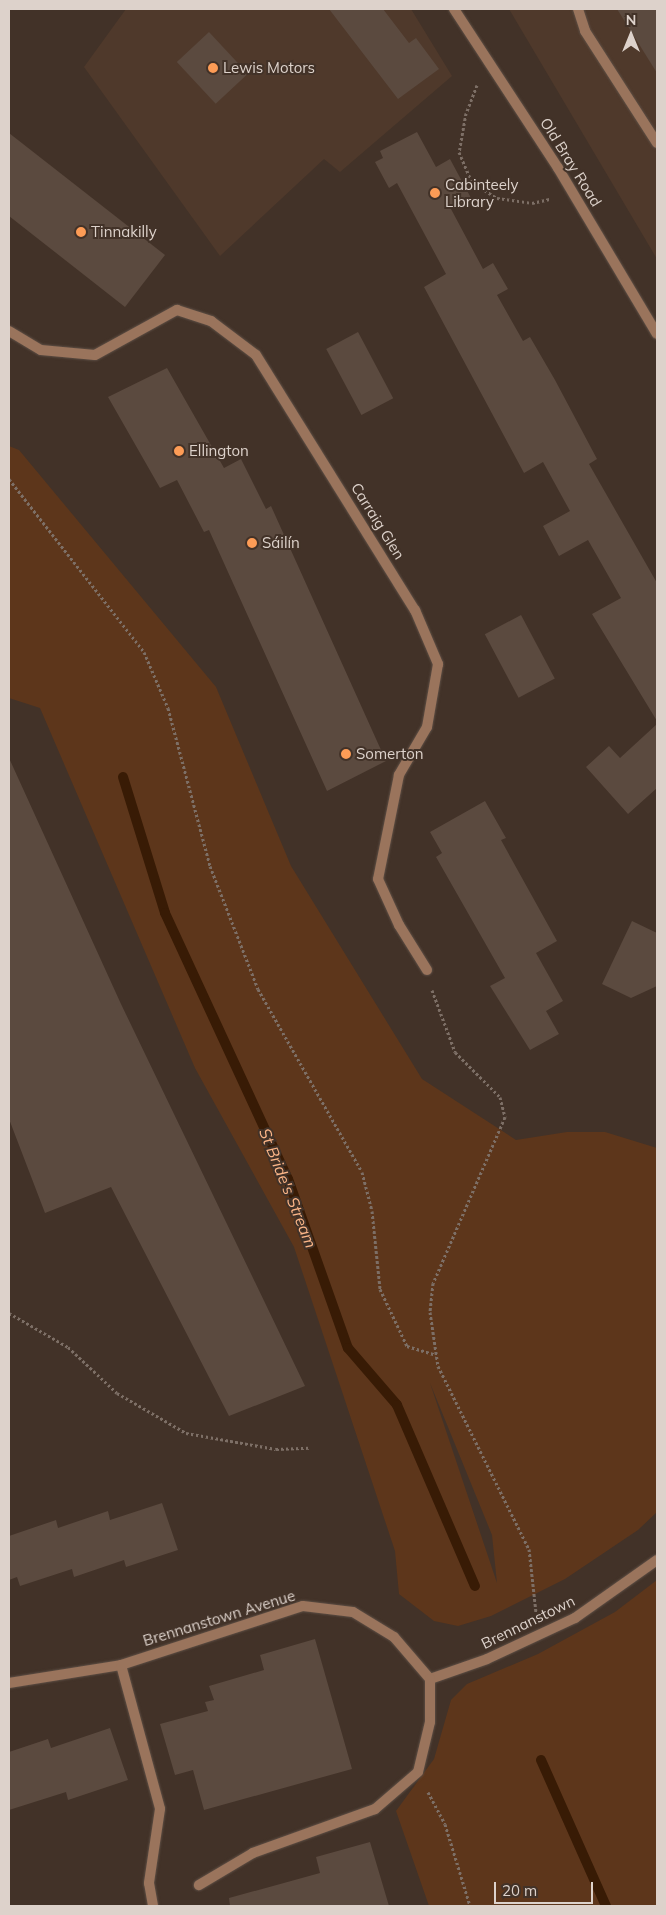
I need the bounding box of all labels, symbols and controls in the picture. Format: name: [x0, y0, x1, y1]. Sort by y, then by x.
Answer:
north arrow: [606, 10, 656, 60]
text: N: [626, 11, 636, 29]
place label: Lewis Motors: [223, 59, 315, 77]
marker: Lewis Motors: [207, 62, 219, 74]
street label: Old Bray Road: [537, 114, 605, 210]
place label: Cabinteely Library: [445, 175, 518, 210]
marker: Cabinteely Library: [429, 187, 441, 199]
place label: Tinnakilly: [91, 223, 157, 241]
marker: Tinnakilly: [75, 226, 87, 238]
place label: Ellington: [189, 442, 249, 460]
marker: Ellington: [173, 445, 185, 457]
street label: Carraig Glen: [347, 479, 409, 563]
place label: Sáilín: [262, 534, 300, 552]
marker: Sáilín: [246, 537, 258, 549]
place label: Somerton: [356, 745, 424, 763]
marker: Somerton: [340, 748, 352, 760]
water label: St Bride's Stream: [255, 1125, 321, 1251]
street label: Brennanstown Avenue: [141, 1586, 297, 1650]
street label: Brennanstown: [478, 1592, 578, 1652]
scale bar: [496, 1872, 595, 1904]
text: 20 m: [502, 1881, 537, 1900]

